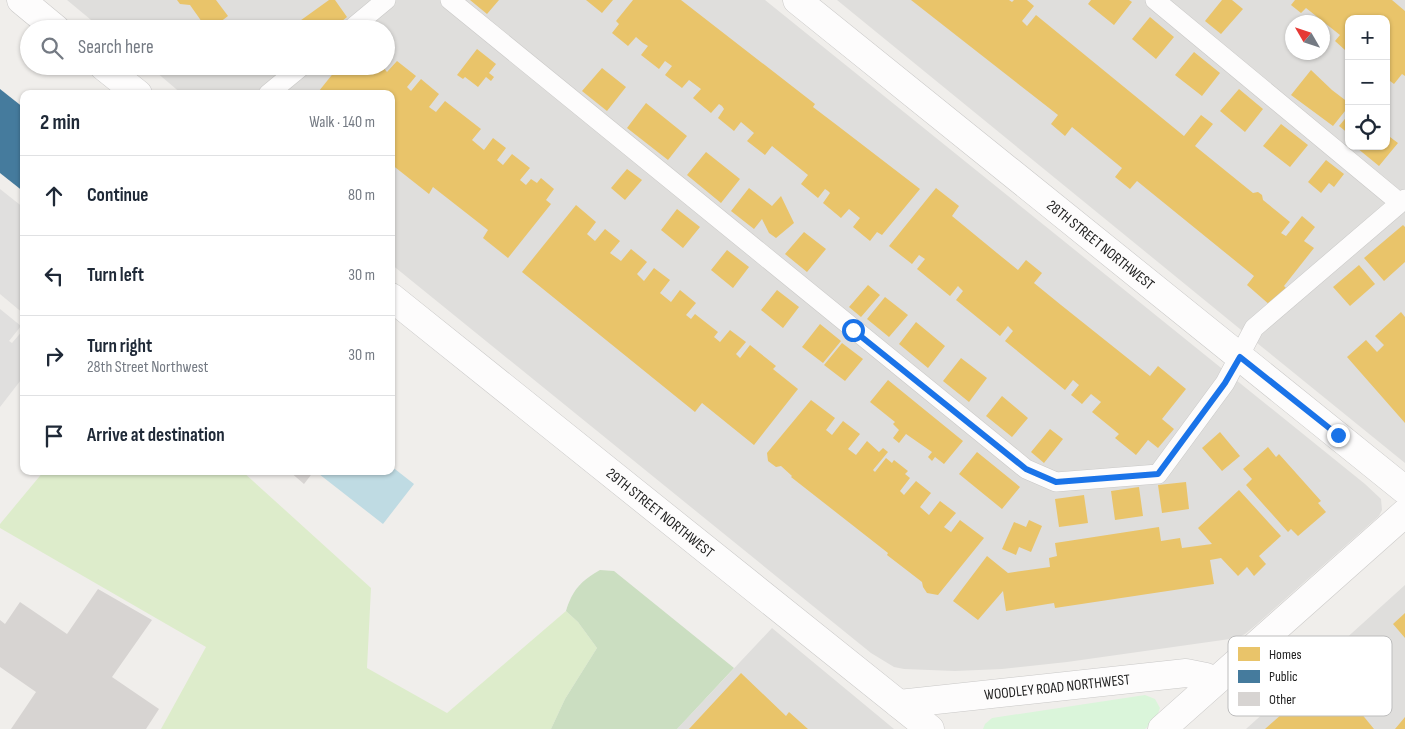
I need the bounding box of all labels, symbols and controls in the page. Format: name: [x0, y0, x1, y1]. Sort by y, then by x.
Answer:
north arrow: [1285, 15, 1330, 60]
map controls: [1345, 15, 1390, 150]
button: +: [1345, 15, 1390, 60]
search box: [20, 20, 395, 75]
icon: search: [38, 34, 66, 62]
text: Search here: [78, 36, 154, 59]
button: −: [1345, 60, 1390, 105]
button: locate: [1345, 105, 1390, 150]
text: 2 min: [40, 110, 80, 135]
text: Walk · 140 m: [309, 113, 375, 132]
icon: ahead: [40, 182, 68, 210]
text: Continue: [87, 184, 148, 207]
text: 80 m: [348, 186, 375, 205]
street label: 28TH STREET NORTHWEST: [1043, 196, 1158, 294]
icon: left: [40, 262, 68, 290]
text: Turn left: [87, 264, 144, 287]
text: 30 m: [348, 266, 375, 285]
route start: [842, 319, 865, 342]
text: Turn right: [87, 335, 152, 358]
icon: right: [40, 342, 68, 370]
text: 30 m: [348, 346, 375, 365]
text: 28th Street Northwest: [87, 358, 208, 377]
icon: arrive: [40, 422, 68, 450]
text: Arrive at destination: [87, 424, 225, 447]
route end: [1327, 424, 1350, 447]
street label: 29TH STREET NORTHWEST: [602, 464, 718, 562]
legend: [1228, 636, 1392, 716]
text: Homes: [1269, 646, 1302, 663]
text: Public: [1269, 668, 1298, 685]
street label: WOODLEY ROAD NORTHWEST: [983, 670, 1131, 705]
text: Other: [1269, 691, 1296, 708]

